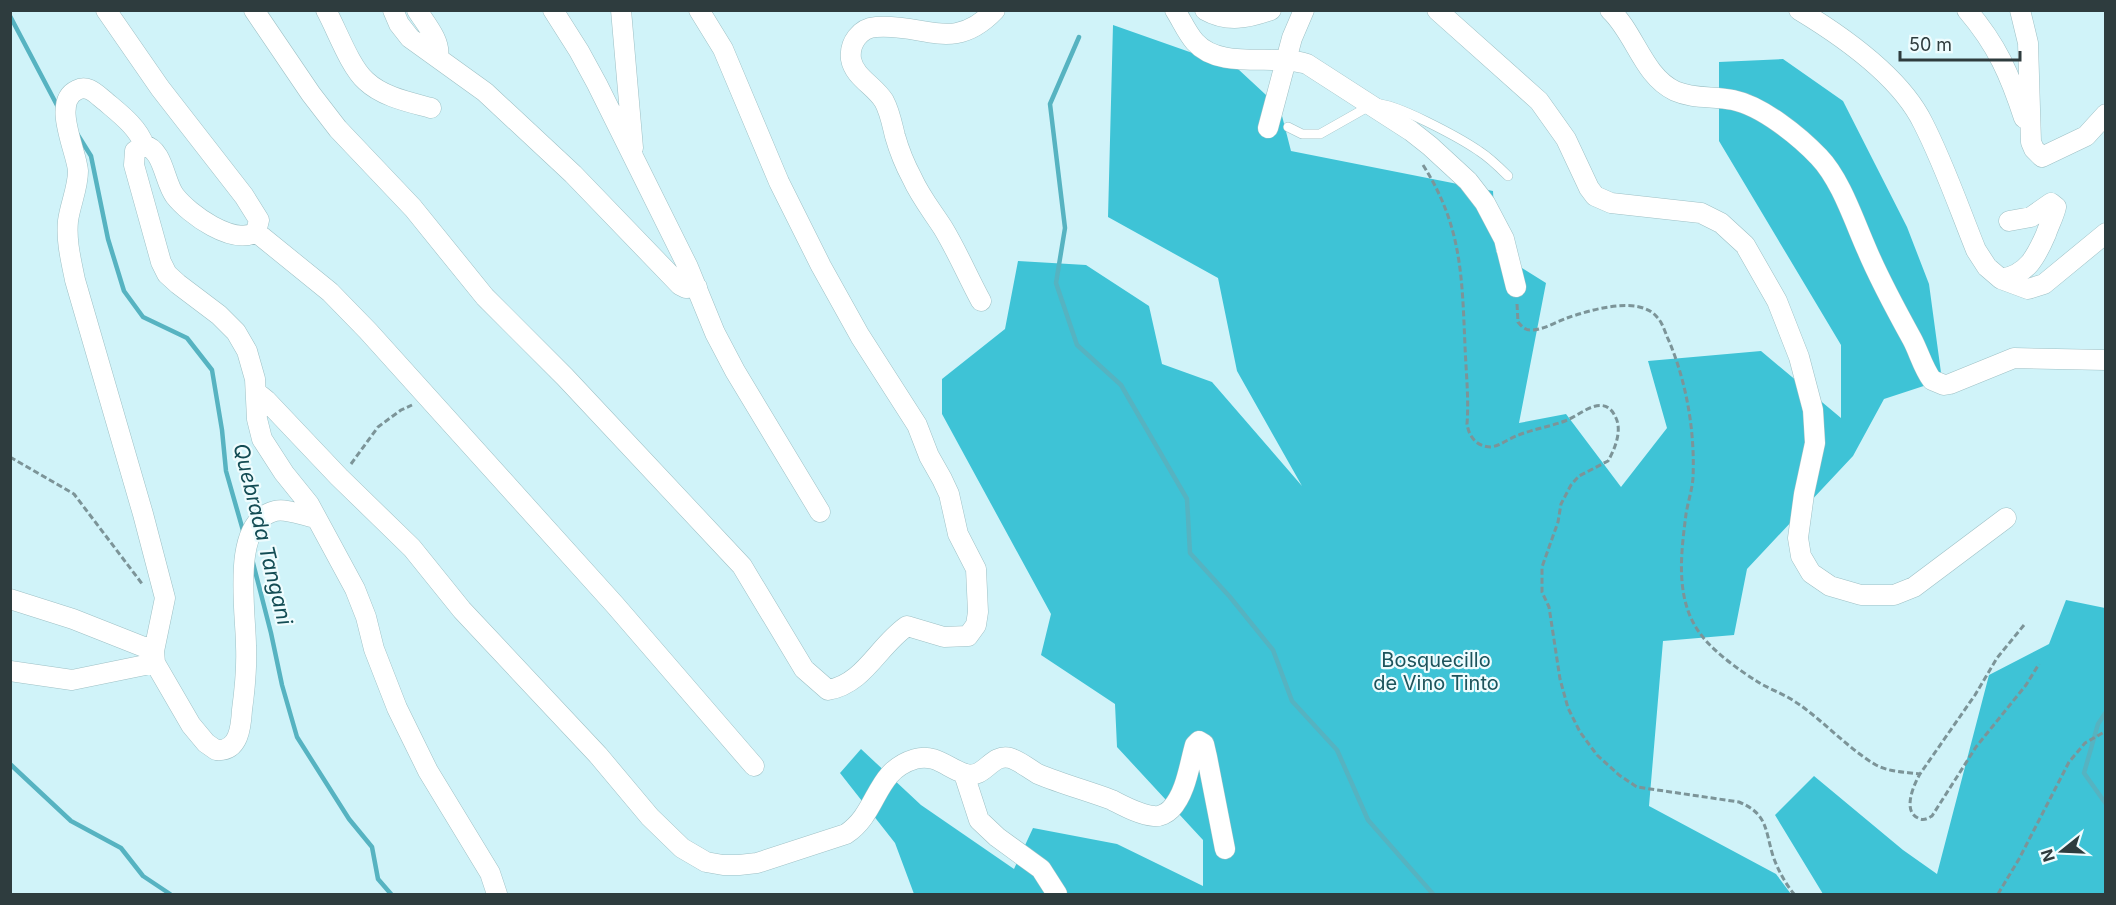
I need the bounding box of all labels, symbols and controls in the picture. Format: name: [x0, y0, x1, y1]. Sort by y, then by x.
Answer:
scale bar: [1900, 24, 2020, 62]
text: 50 m: [1909, 34, 1952, 55]
water label: Quebrada Tangani: [228, 441, 298, 628]
park label: Bosquecillo de Vino Tinto: [1373, 648, 1499, 695]
north arrow: [2032, 821, 2092, 881]
text: N: [2036, 847, 2059, 865]

